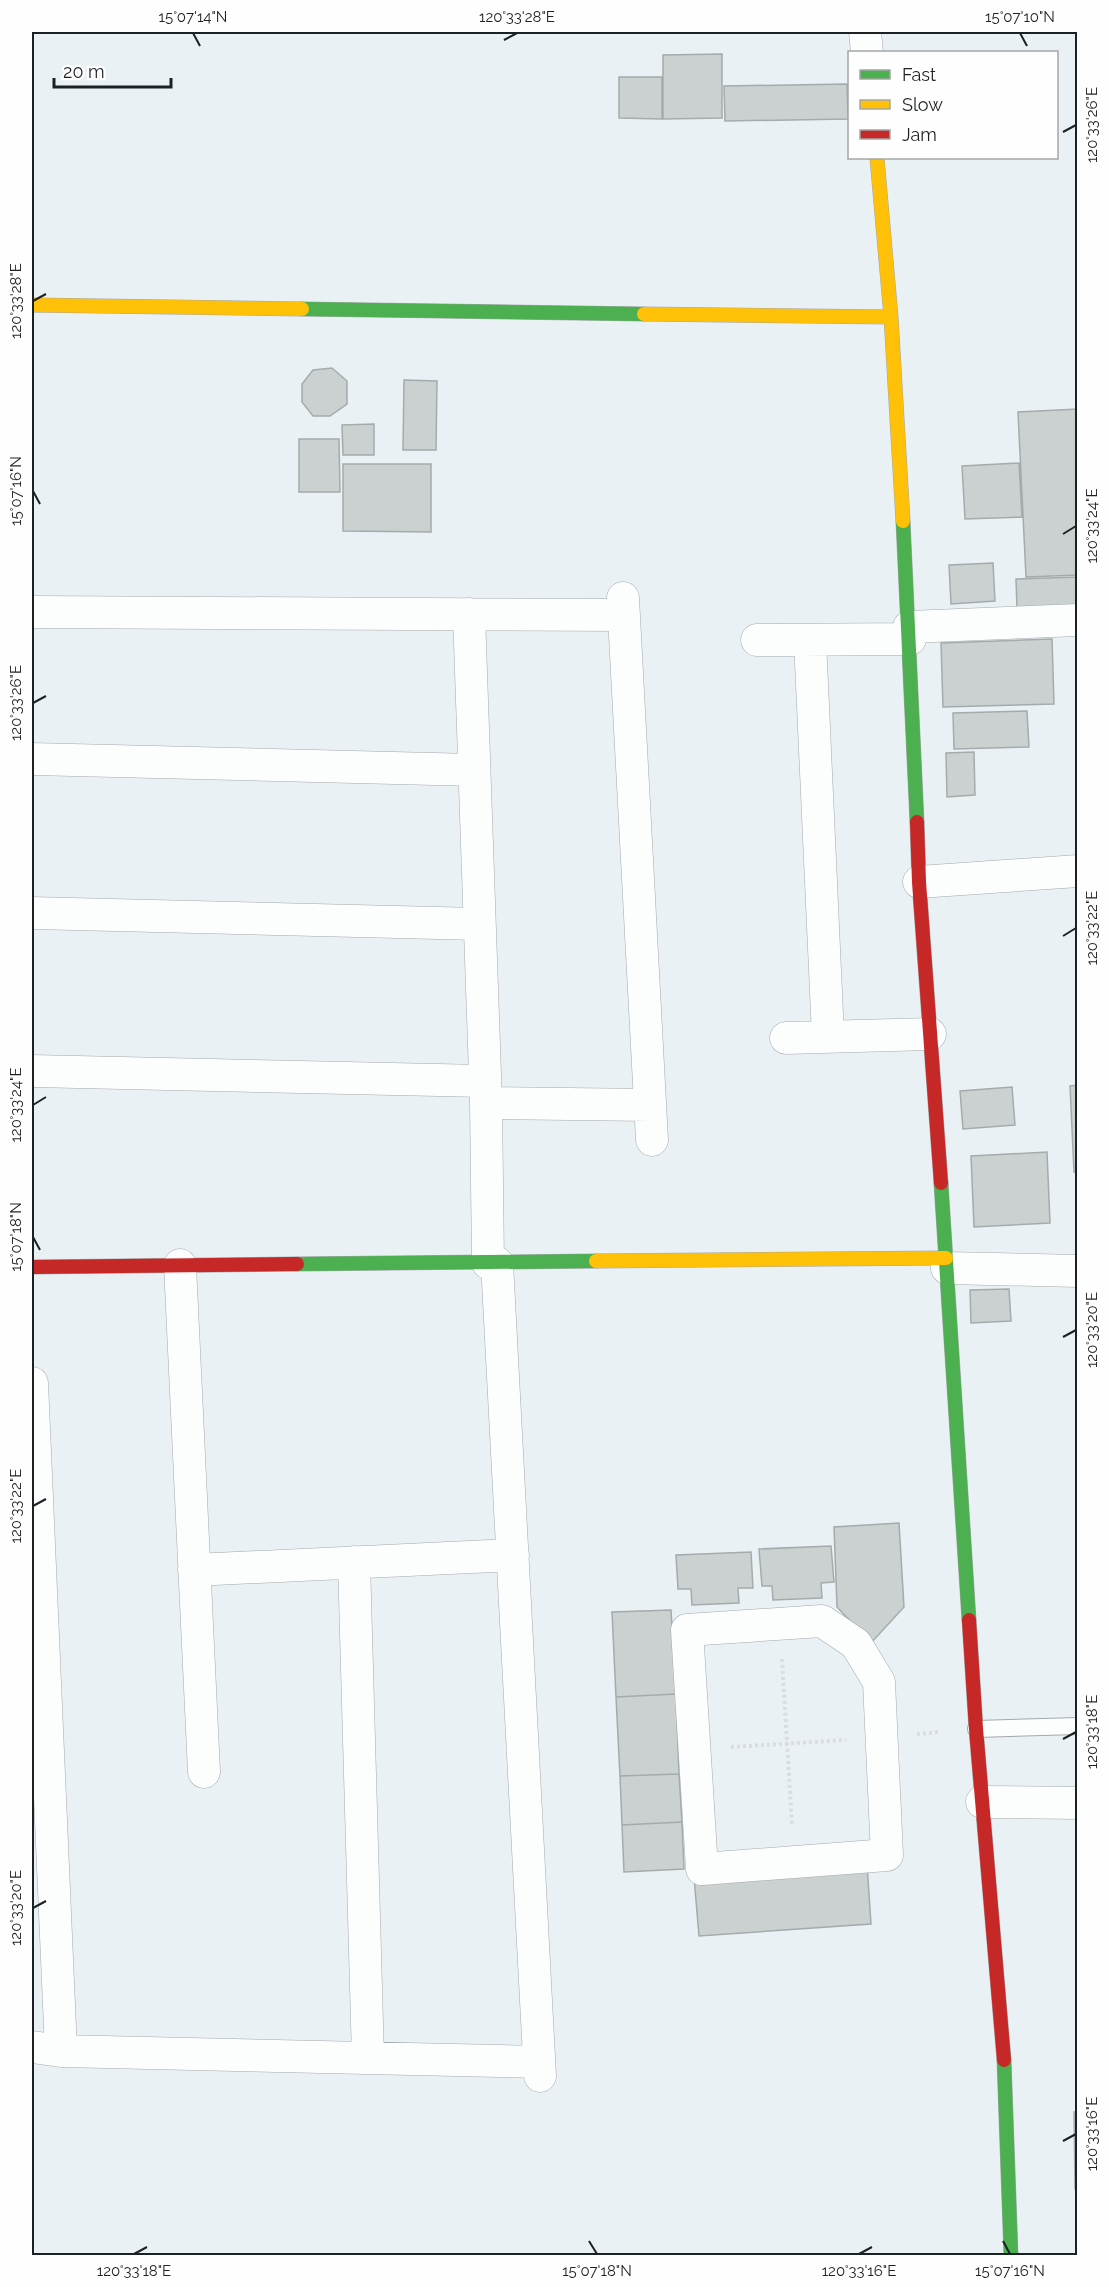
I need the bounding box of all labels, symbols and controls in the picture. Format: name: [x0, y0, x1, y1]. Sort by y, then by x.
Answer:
text: 15°07'14"N: [159, 8, 227, 26]
text: 120°33'28"E: [479, 8, 555, 26]
text: 15°07'10"N: [985, 8, 1055, 26]
scale bar: [54, 51, 171, 89]
legend: [848, 51, 1058, 159]
text: 20 m: [63, 61, 105, 82]
text: Fast: [902, 64, 936, 85]
text: 120°33'26"E: [1083, 87, 1101, 163]
text: Slow: [902, 94, 943, 115]
text: Jam: [902, 124, 937, 145]
text: 120°33'28"E: [7, 263, 25, 339]
text: 15°07'16"N: [7, 456, 25, 526]
text: 120°33'24"E: [1083, 488, 1101, 564]
text: 120°33'26"E: [7, 665, 25, 741]
text: 120°33'22"E: [1083, 891, 1101, 965]
text: 120°33'24"E: [7, 1067, 25, 1143]
text: 15°07'18"N: [7, 1202, 25, 1272]
text: 120°33'20"E: [1083, 1292, 1101, 1368]
text: 120°33'22"E: [7, 1469, 25, 1543]
text: 120°33'18"E: [1083, 1695, 1101, 1769]
text: 120°33'20"E: [7, 1870, 25, 1946]
text: 120°33'16"E: [1083, 2097, 1101, 2171]
text: 120°33'18"E: [97, 2262, 171, 2280]
text: 15°07'18"N: [562, 2262, 632, 2280]
text: 120°33'16"E: [822, 2262, 896, 2280]
text: 15°07'16"N: [975, 2262, 1045, 2280]

